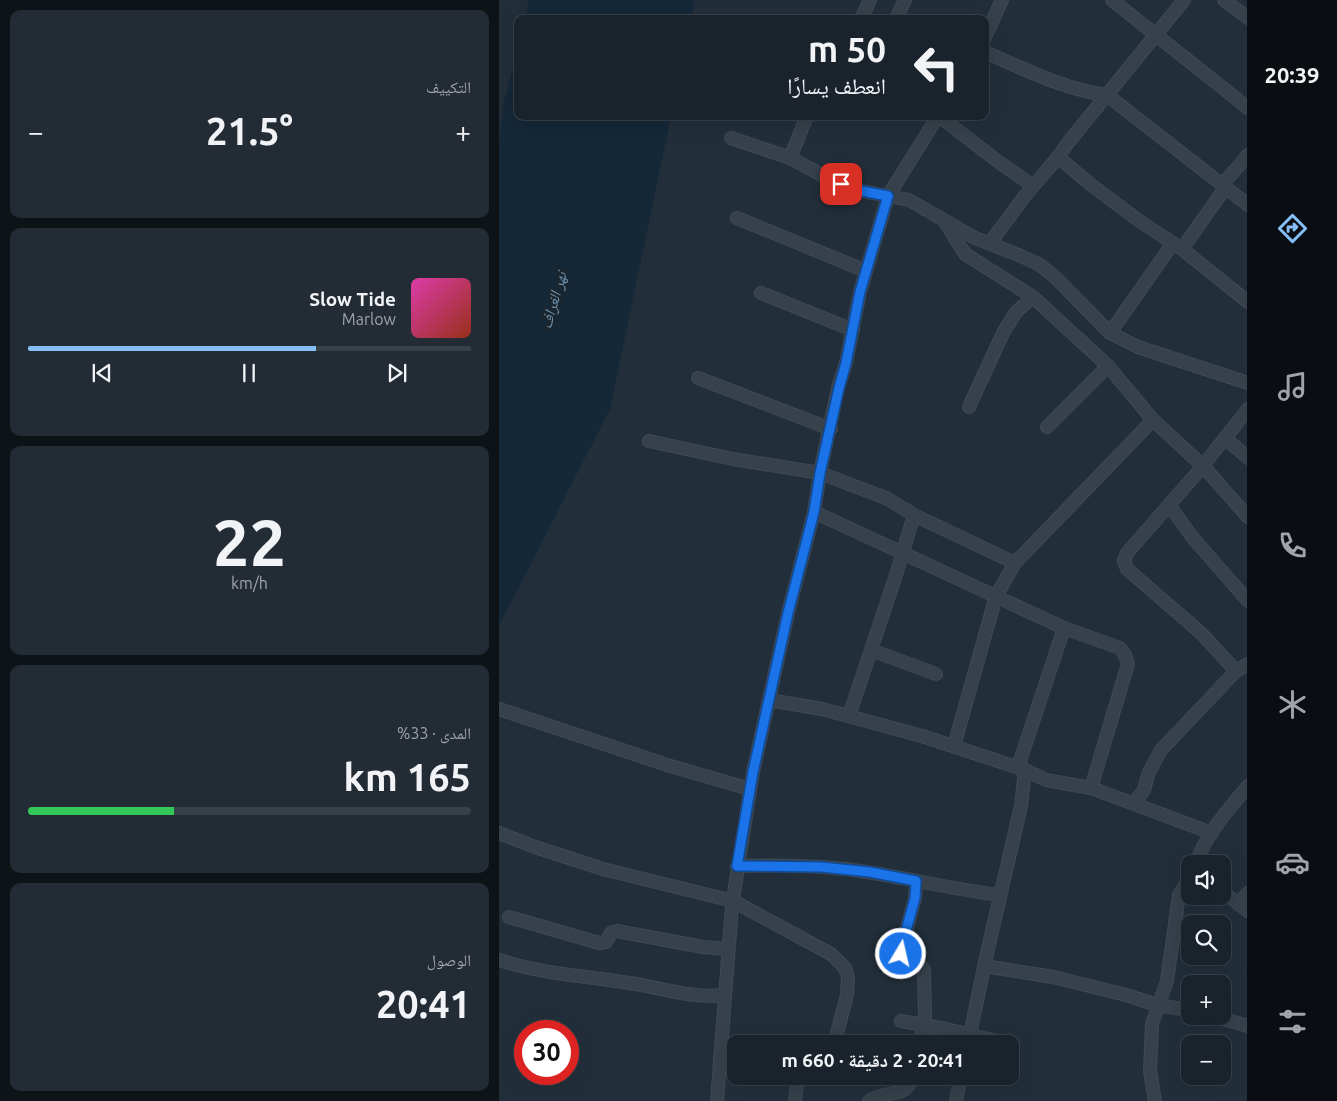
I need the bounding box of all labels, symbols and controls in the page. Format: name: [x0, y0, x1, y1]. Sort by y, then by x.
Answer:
text: 50 m: [808, 29, 886, 69]
icon: left: [904, 35, 969, 100]
text: 20:39: [1264, 62, 1320, 87]
text: انعطف يسارًا: [787, 73, 886, 98]
text: التكييف: [426, 78, 471, 96]
text: 21.5°: [206, 110, 293, 152]
text: −: [28, 116, 44, 147]
text: +: [455, 116, 471, 147]
pin: [820, 163, 862, 205]
icon: arrive: [827, 170, 855, 198]
icon: directions: [1275, 211, 1310, 246]
water label: نهر الغراف: [536, 267, 571, 331]
text: Slow Tide: [309, 288, 396, 310]
text: Marlow: [342, 310, 396, 328]
icon: previous: [88, 359, 116, 387]
icon: pause: [235, 359, 263, 387]
icon: next: [383, 359, 411, 387]
icon: music: [1275, 369, 1310, 404]
text: 22: [213, 505, 286, 578]
icon: phone: [1275, 528, 1310, 563]
text: km/h: [231, 574, 268, 592]
icon: climate: [1275, 687, 1310, 722]
text: المدى · 33%: [397, 724, 471, 742]
text: 165 km: [344, 756, 471, 798]
icon: car: [1275, 845, 1310, 880]
map controls: [1181, 855, 1231, 1085]
button: sound: [1181, 855, 1231, 905]
button: search: [1181, 915, 1231, 965]
position arrow: [874, 927, 926, 979]
text: الوصول: [427, 951, 471, 969]
button: +: [1181, 975, 1231, 1025]
text: 20:41: [376, 983, 471, 1025]
icon: filters: [1275, 1004, 1310, 1039]
speed limit sign: 30: [514, 1020, 579, 1085]
button: −: [1181, 1035, 1231, 1085]
text: 20:41 · 2 دقيقة · 660 m: [781, 1049, 965, 1071]

